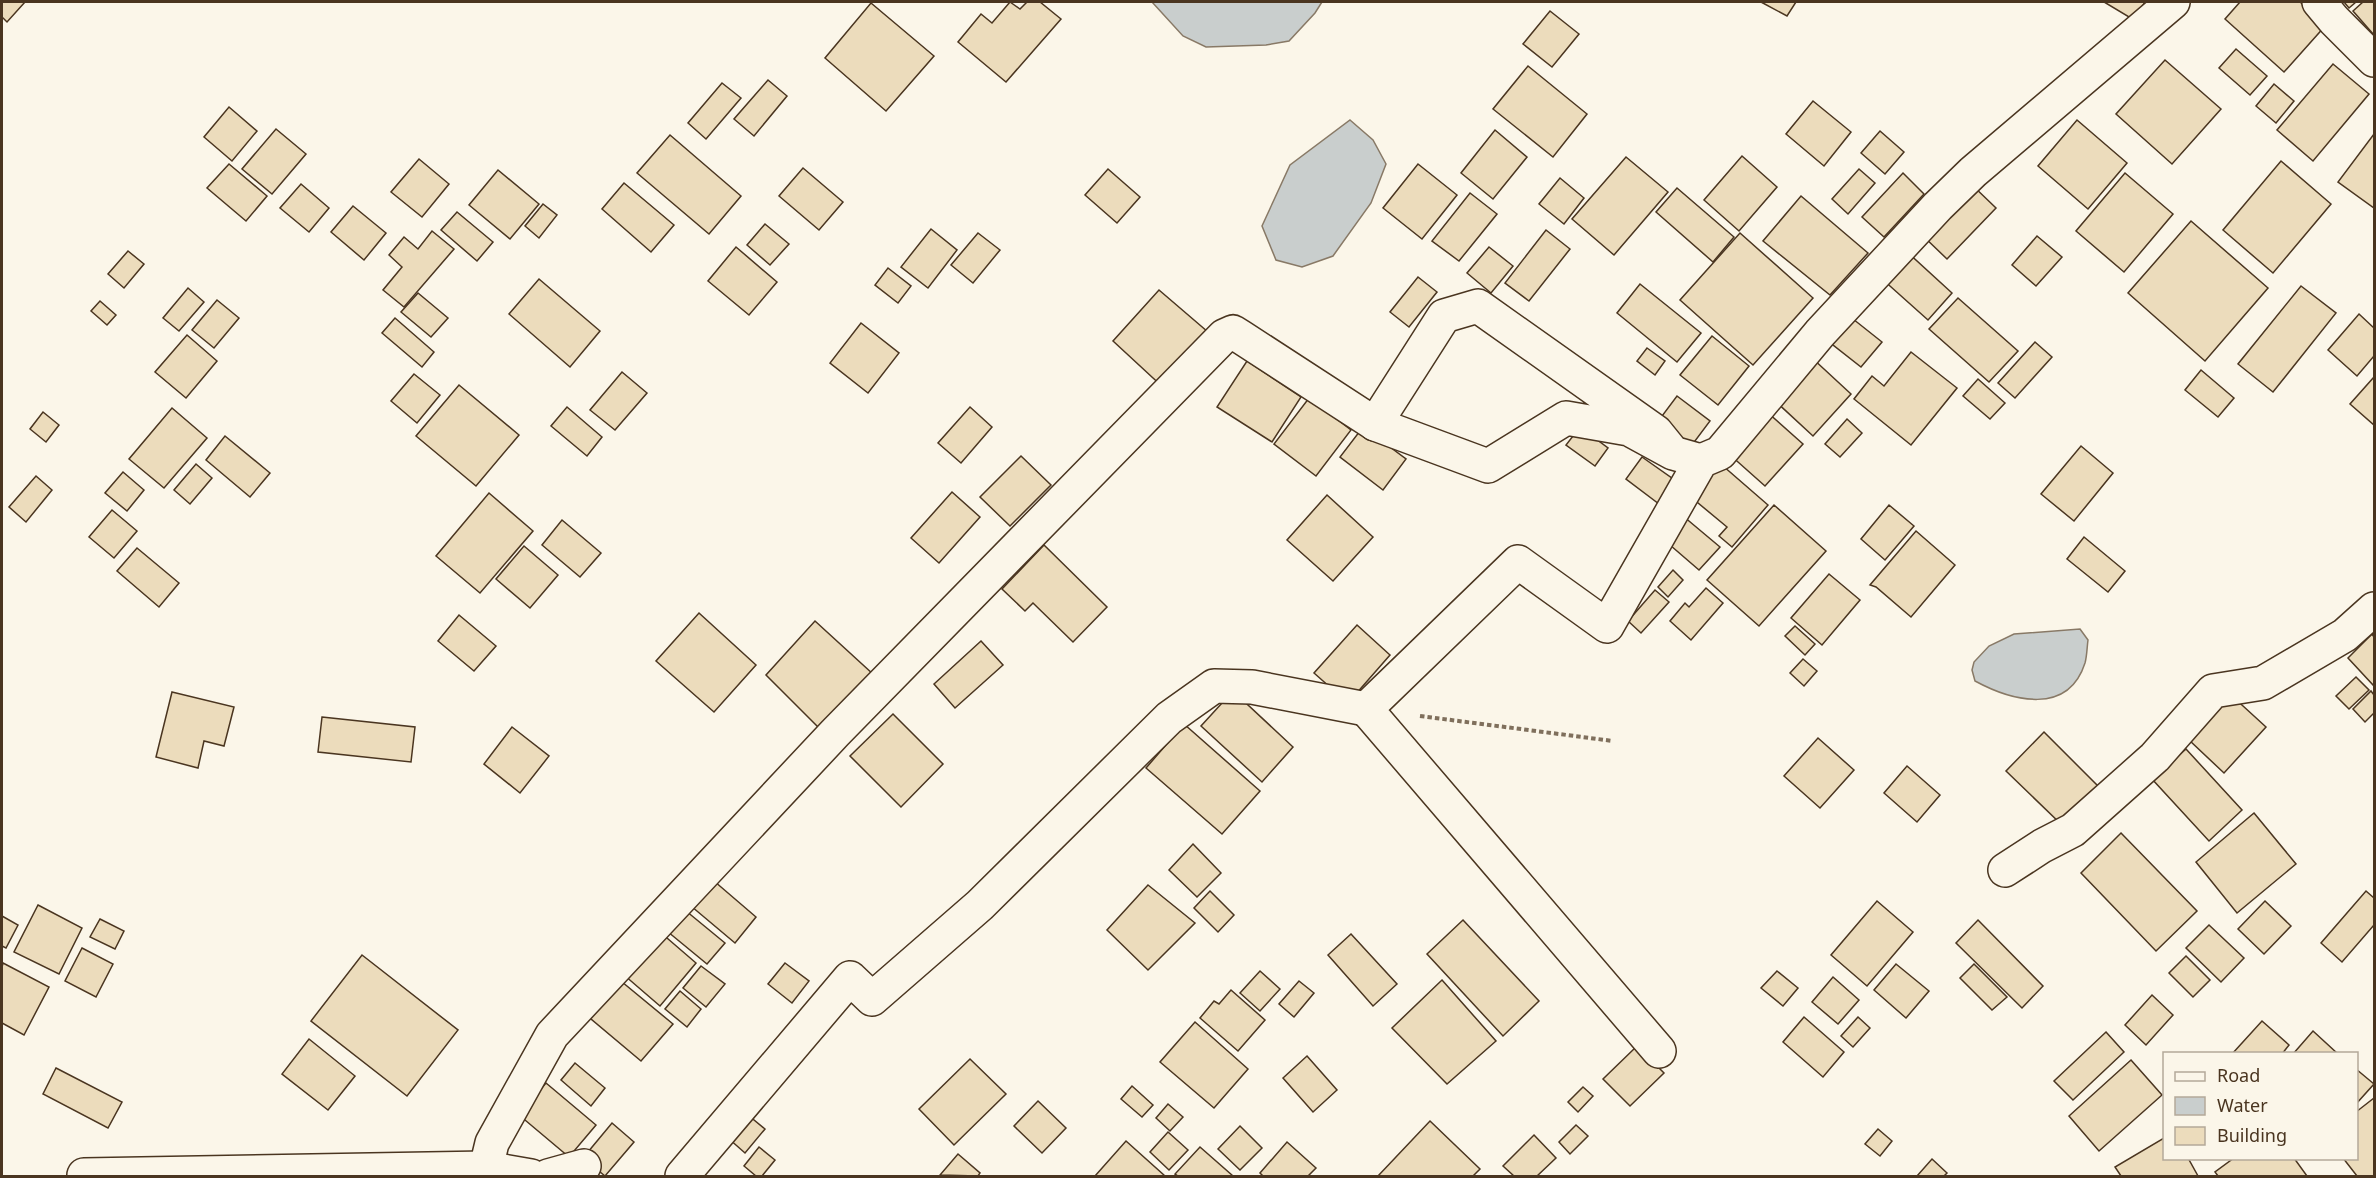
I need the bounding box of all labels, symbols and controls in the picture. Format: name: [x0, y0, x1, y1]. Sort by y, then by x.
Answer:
legend: [2163, 1052, 2358, 1160]
text: Road: [2217, 1063, 2260, 1087]
text: Water: [2217, 1093, 2268, 1117]
text: Building: [2217, 1123, 2287, 1147]

